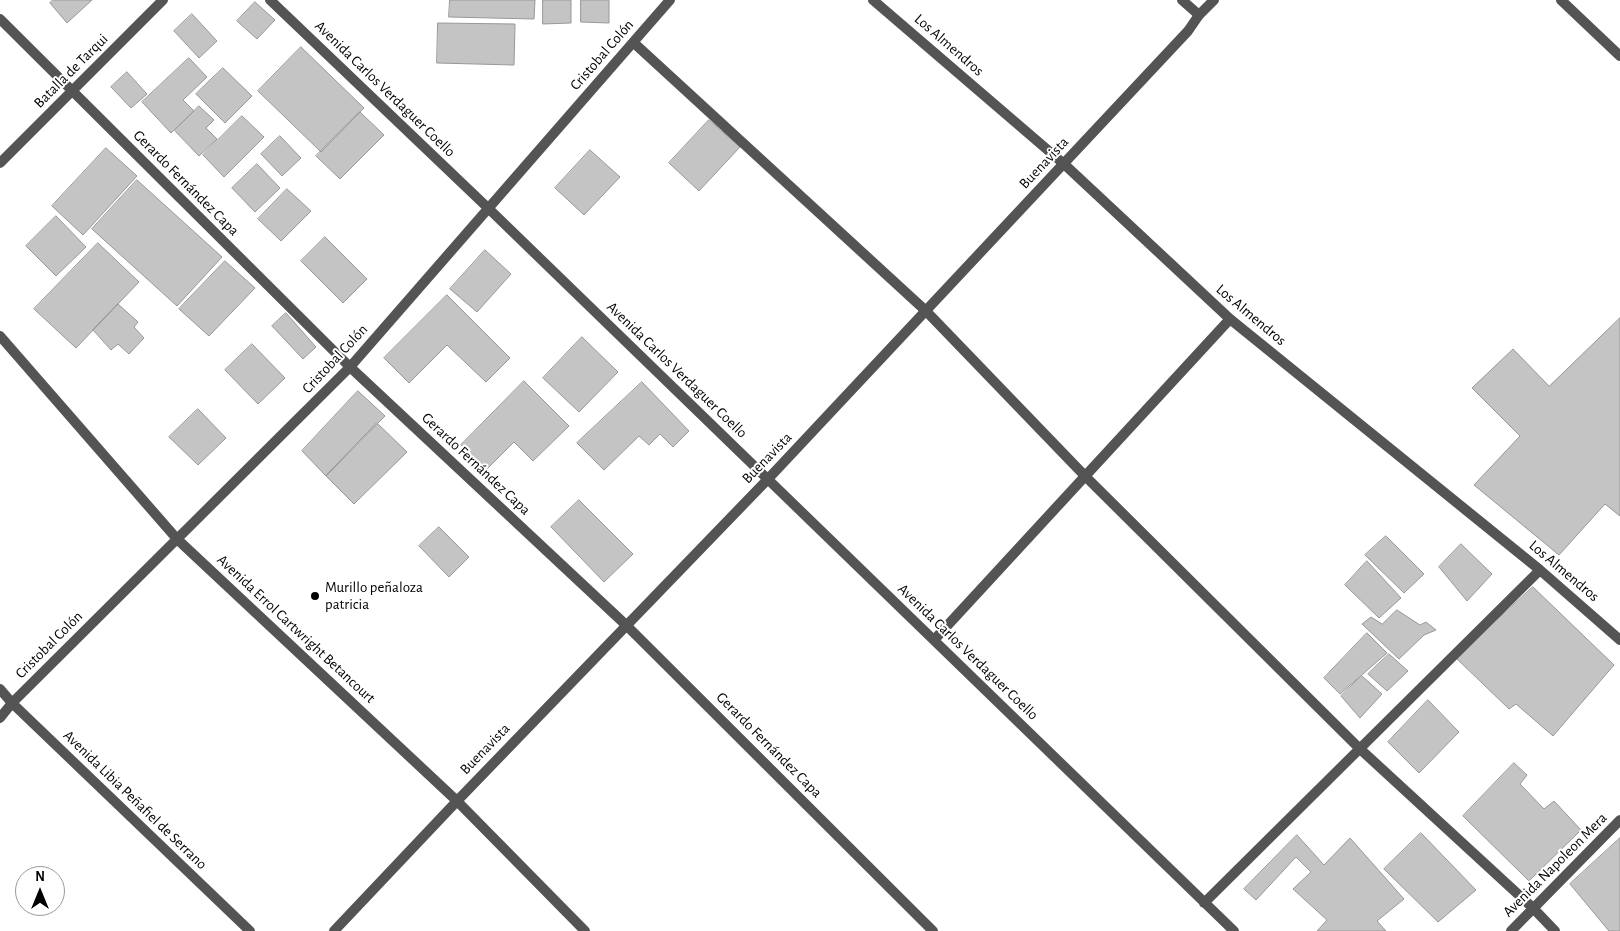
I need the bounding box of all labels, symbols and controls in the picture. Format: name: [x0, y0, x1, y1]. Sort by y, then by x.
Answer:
street label: Los Almendros: [911, 10, 987, 80]
street label: Cristobal Colón: [566, 16, 638, 94]
street label: Avenida Carlos Verdaguer Coello: [311, 17, 459, 161]
street label: Batalla de Tarqui: [30, 30, 112, 112]
street label: Gerardo Fernández Capa: [129, 126, 243, 240]
street label: Buenavista: [1015, 133, 1073, 193]
street label: Los Almendros: [1212, 280, 1290, 350]
street label: Avenida Carlos Verdaguer Coello: [603, 298, 751, 442]
street label: Cristobal Colón: [298, 321, 372, 397]
street label: Gerardo Fernández Capa: [418, 409, 534, 519]
street label: Buenavista: [738, 429, 796, 487]
street label: Los Almendros: [1525, 536, 1603, 606]
street label: Avenida Errol Cartwright Betancourt: [213, 551, 379, 707]
place label: Murillo peñaloza patricia: [325, 578, 423, 613]
street label: Avenida Carlos Verdaguer Coello: [894, 580, 1042, 724]
marker: Murillo peñaloza patricia: [309, 590, 321, 602]
street label: Cristobal Colón: [12, 608, 86, 682]
street label: Gerardo Fernández Capa: [712, 688, 826, 802]
street label: Buenavista: [456, 720, 514, 778]
street label: Avenida Libia Peñafiel de Serrano: [59, 727, 211, 873]
street label: Avenida Napoleon Mera: [1499, 809, 1611, 921]
north arrow: [15, 866, 65, 916]
text: N: [35, 870, 45, 884]

